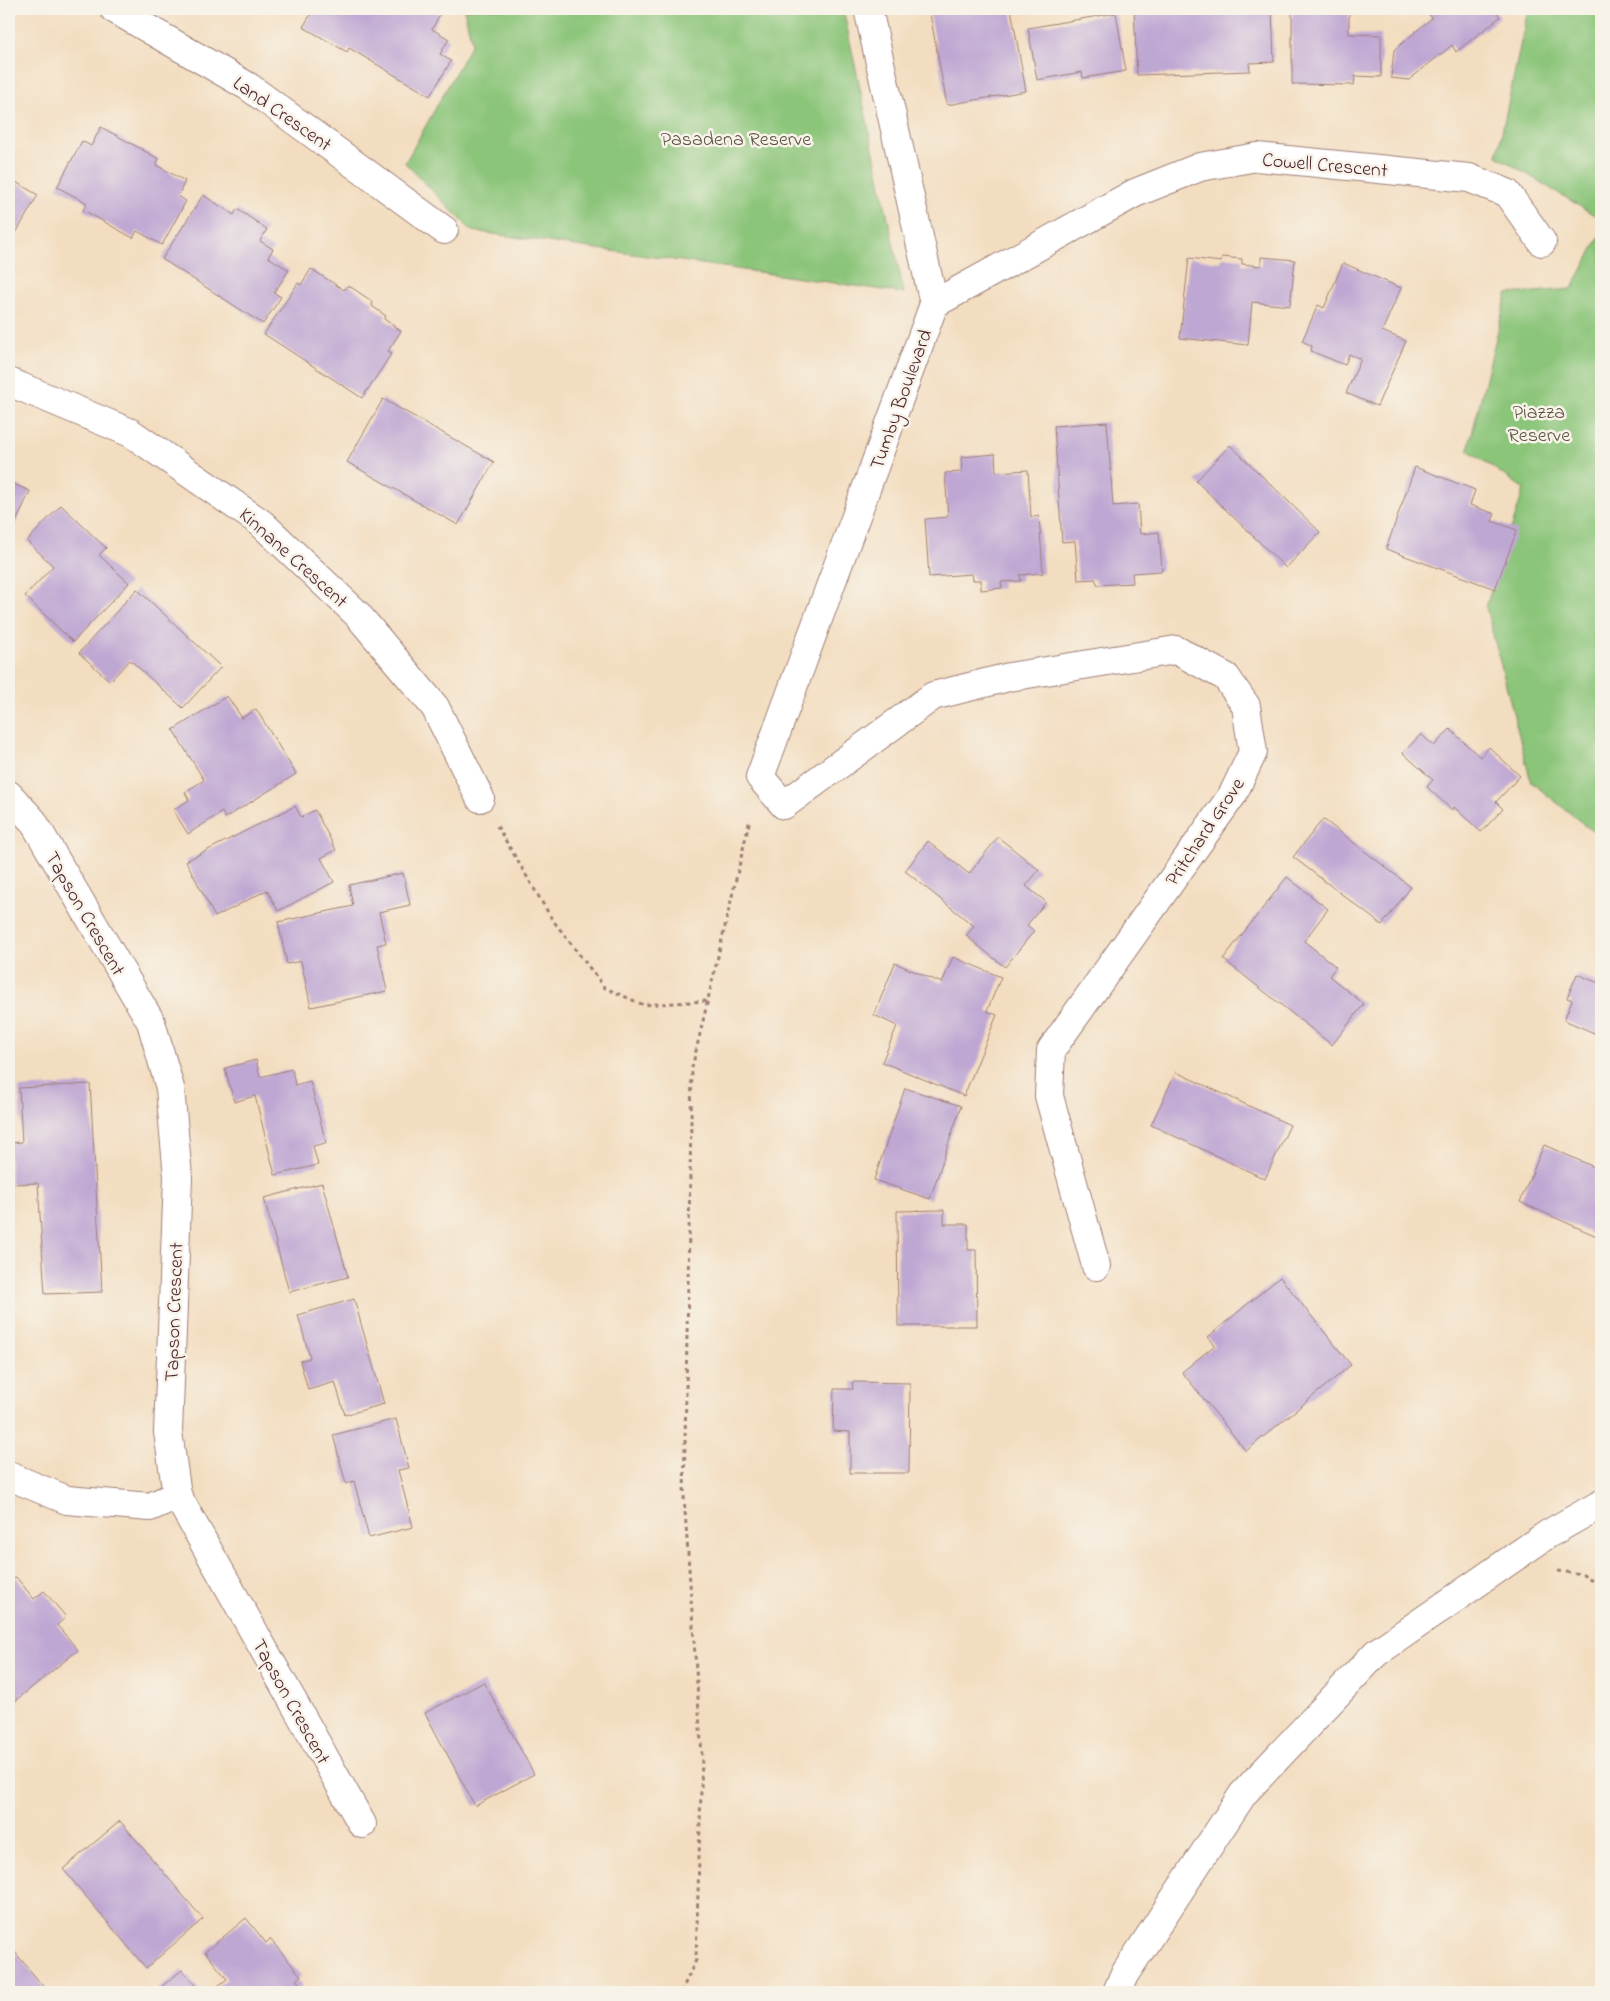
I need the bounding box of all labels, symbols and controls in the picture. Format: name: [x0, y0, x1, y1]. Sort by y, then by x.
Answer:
street label: Land Crescent: [226, 70, 337, 160]
park label: Pasadena Reserve: [661, 126, 811, 155]
street label: Cowell Crescent: [1261, 147, 1389, 186]
street label: Tumby Boulevard: [864, 326, 941, 474]
park label: Piazza Reserve: [1508, 399, 1570, 451]
street label: Kinnane Crescent: [231, 502, 354, 616]
street label: Pritchard Grove: [1159, 772, 1253, 892]
street label: Tapson Crescent: [36, 847, 131, 982]
street label: Tapson Crescent: [159, 1242, 192, 1382]
street label: Tapson Crescent: [243, 1634, 336, 1770]

